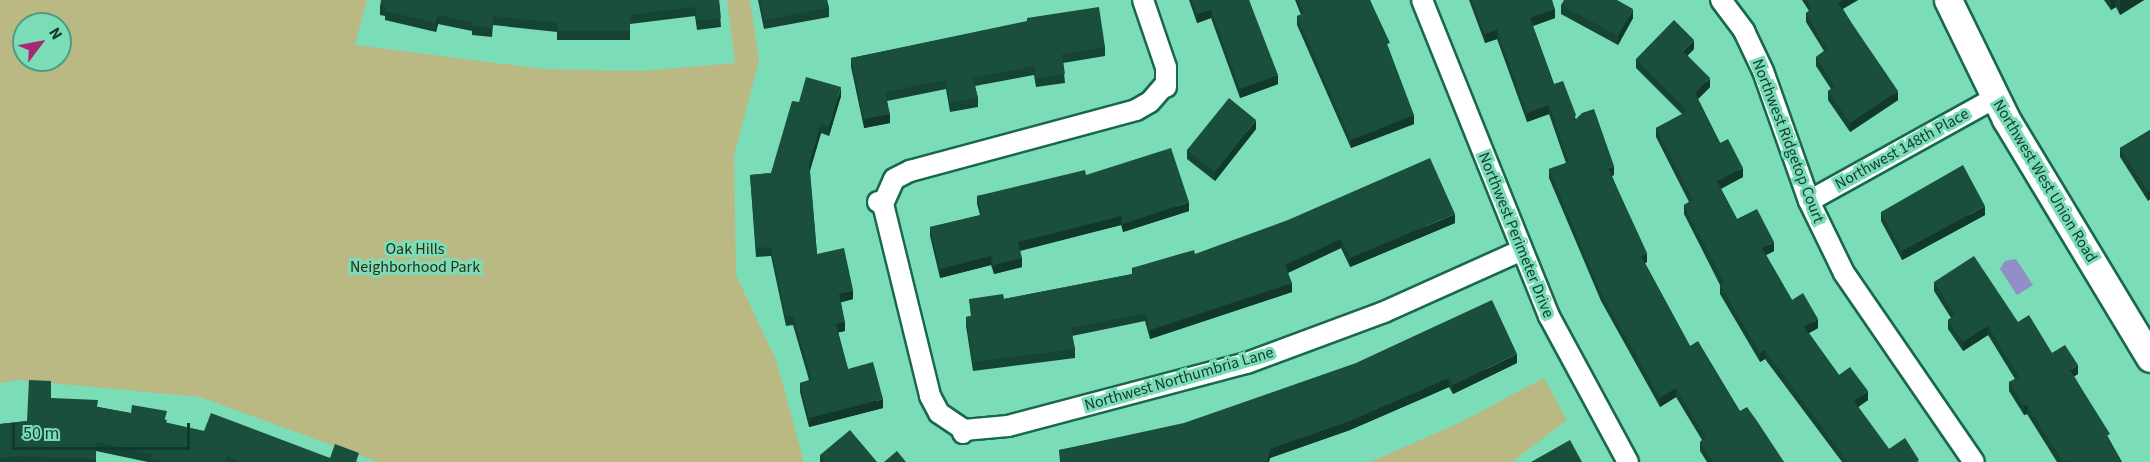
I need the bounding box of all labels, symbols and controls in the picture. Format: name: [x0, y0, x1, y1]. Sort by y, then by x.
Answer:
north arrow: [12, 12, 72, 72]
text: N: [43, 23, 68, 44]
street label: Northwest Ridgetop Court: [1748, 56, 1828, 226]
street label: Northwest West Union Road: [1989, 96, 2101, 266]
street label: Northwest 148th Place: [1832, 104, 1972, 194]
street label: Northwest Perimeter Drive: [1474, 149, 1558, 321]
park label: Oak Hills Neighborhood Park: [350, 239, 480, 277]
street label: Northwest Northumbria Lane: [1082, 343, 1276, 415]
scale bar: [15, 411, 194, 449]
text: 50 m: [23, 421, 59, 446]

